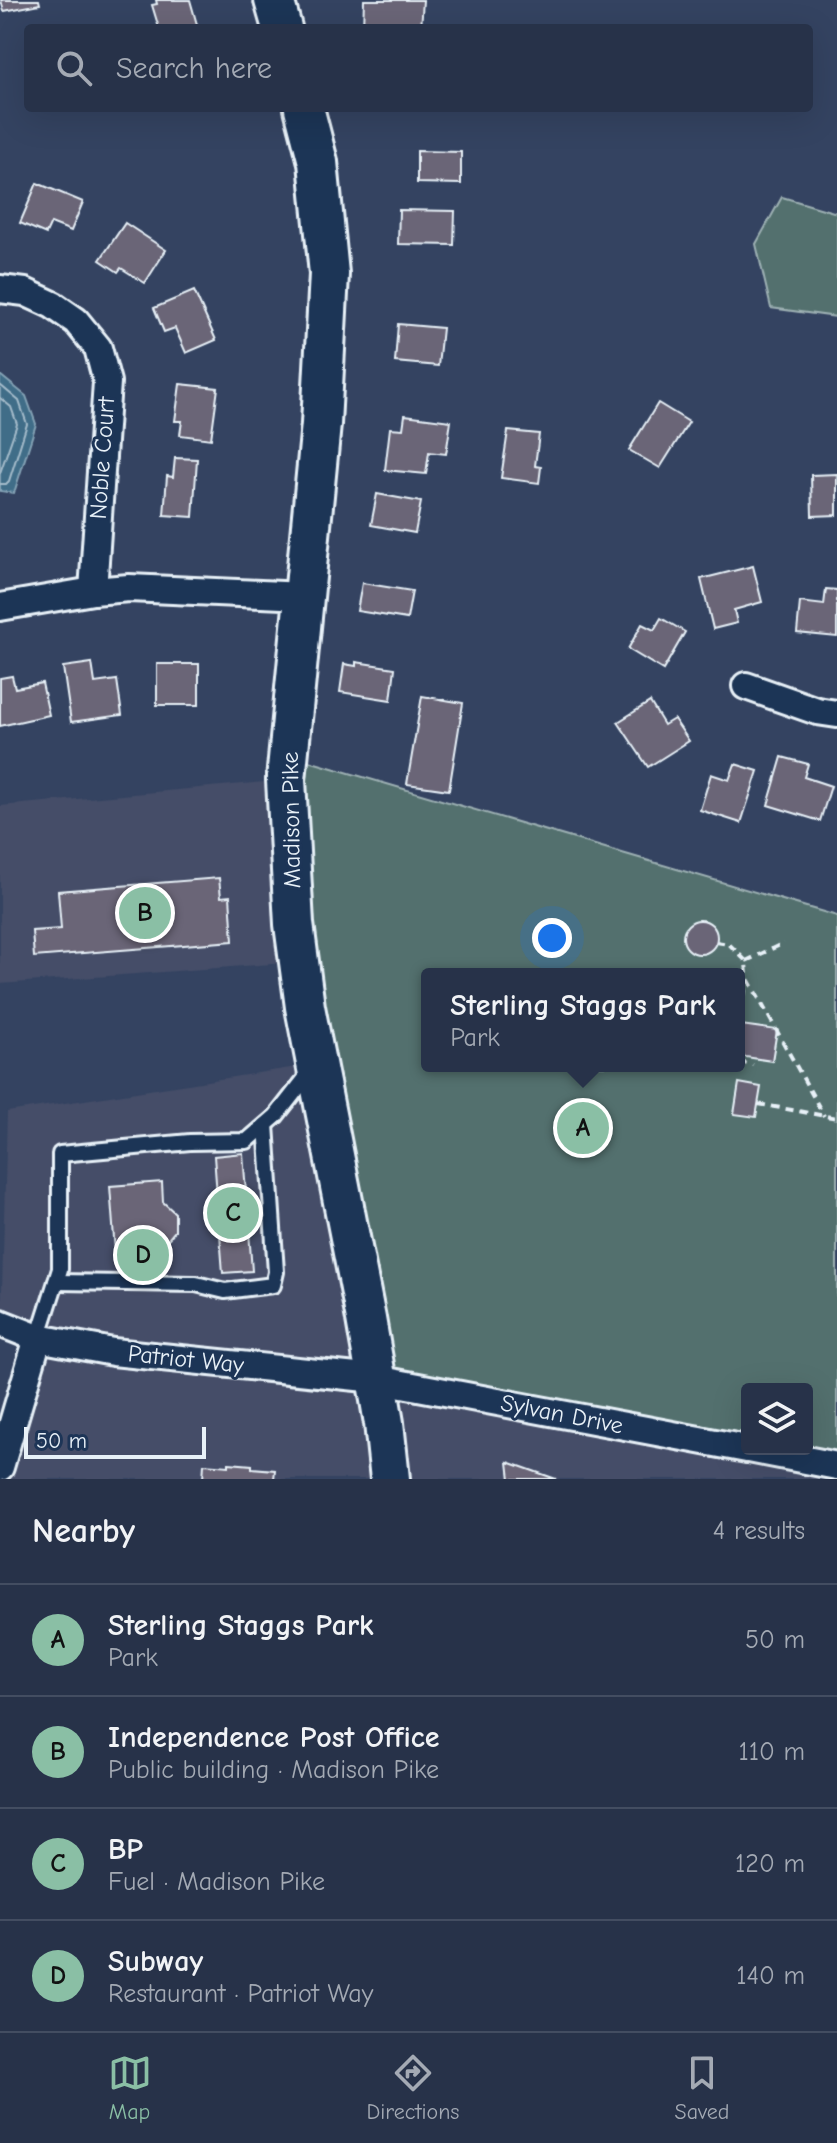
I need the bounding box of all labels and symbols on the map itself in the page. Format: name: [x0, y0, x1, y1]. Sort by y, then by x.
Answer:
street label: Noble Court: [84, 395, 120, 520]
street label: Madison Pike: [276, 751, 306, 889]
pin: B: [119, 883, 171, 943]
your location: [532, 918, 572, 958]
pin: A: [557, 1098, 609, 1158]
pin: C: [207, 1183, 259, 1243]
pin: D: [117, 1225, 169, 1285]
street label: Patriot Way: [127, 1339, 246, 1379]
street label: Sylvan Drive: [498, 1388, 626, 1440]
scale bar: [24, 1423, 206, 1459]

